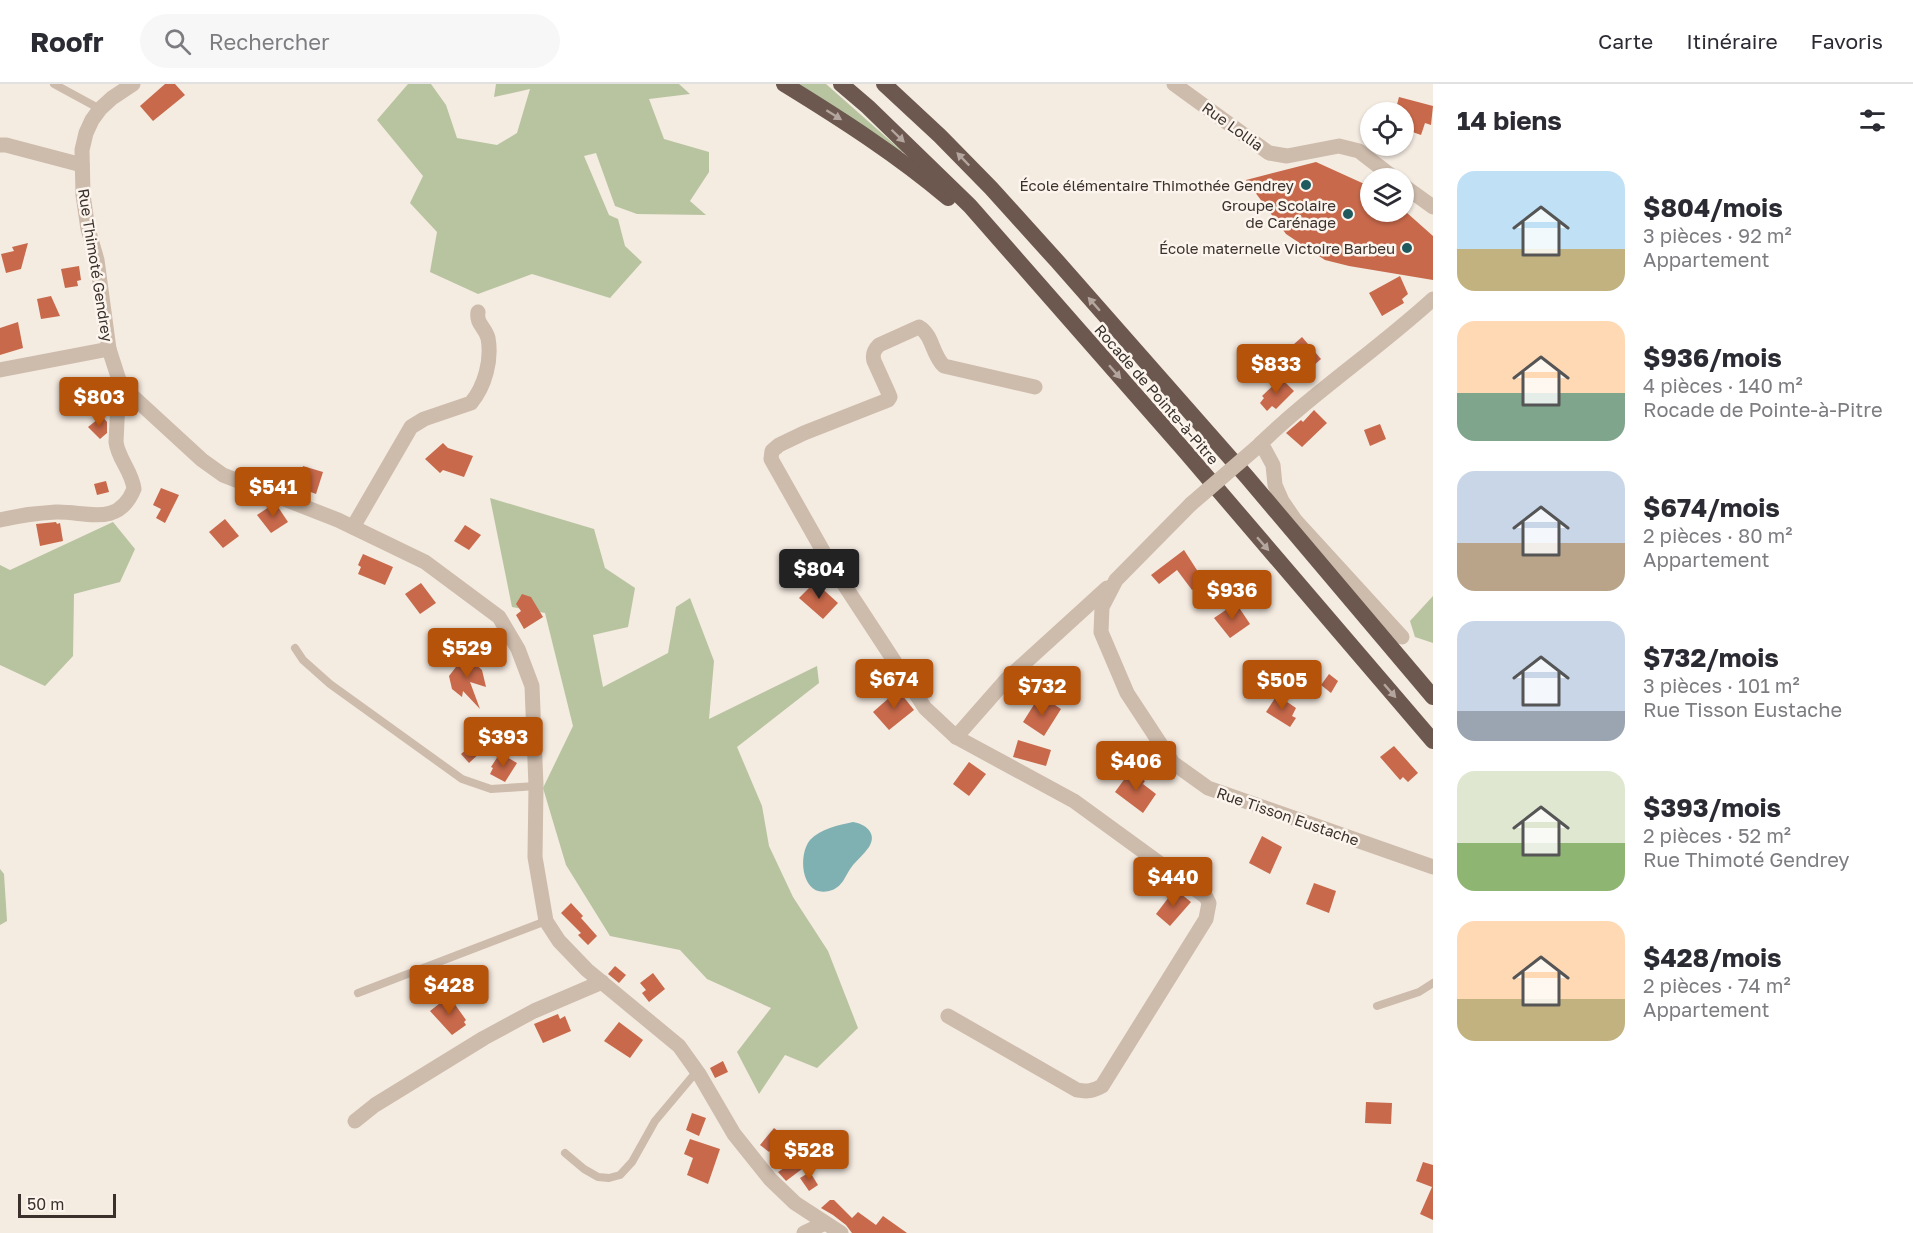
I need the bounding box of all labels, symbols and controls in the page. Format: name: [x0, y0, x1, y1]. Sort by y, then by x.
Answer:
search box: [140, 14, 560, 68]
text: Roofr: [30, 25, 104, 58]
icon: search: [161, 25, 194, 58]
text: Rechercher: [209, 28, 330, 55]
text: Carte: [1598, 28, 1653, 54]
text: Itinéraire: [1686, 28, 1778, 54]
text: Favoris: [1811, 28, 1883, 54]
street label: Rue Lollia: [1199, 98, 1267, 154]
map controls: [1360, 102, 1414, 222]
button: locate: [1360, 102, 1414, 156]
icon: filters: [1856, 104, 1889, 137]
text: 14 biens: [1457, 105, 1562, 136]
one-way arrow: [826, 109, 842, 120]
one-way arrow: [891, 129, 906, 143]
one-way arrow: [956, 152, 970, 167]
button: layers: [1360, 168, 1414, 222]
place label: École élémentaire Thimothée Gendrey: [1020, 176, 1295, 194]
marker: École élémentaire Thimothée Gendrey: [1299, 178, 1313, 192]
street label: Rue Thimoté Gendrey: [75, 187, 117, 344]
text: $804/mois: [1643, 192, 1783, 223]
icon: home: [1505, 195, 1577, 267]
place label: Groupe Scolaire de Carénage: [1222, 196, 1336, 231]
marker: Groupe Scolaire de Carénage: [1341, 207, 1355, 221]
text: 3 pièces · 92 m²: [1643, 223, 1792, 247]
place label: École maternelle Victoire Barbeu: [1159, 239, 1395, 257]
marker: École maternelle Victoire Barbeu: [1400, 241, 1414, 255]
text: Appartement: [1643, 247, 1770, 271]
one-way arrow: [1088, 297, 1101, 312]
street label: Rocade de Pointe-à-Pitre: [1091, 320, 1223, 468]
text: $936/mois: [1643, 342, 1782, 373]
pin: $833: [1240, 344, 1312, 395]
icon: home: [1505, 345, 1577, 417]
text: $833: [1251, 351, 1301, 375]
one-way arrow: [1108, 365, 1122, 380]
text: 4 pièces · 140 m²: [1643, 373, 1803, 397]
pin: $803: [63, 377, 135, 428]
text: $803: [73, 384, 125, 408]
text: Rocade de Pointe-à-Pitre: [1643, 397, 1883, 421]
pin: $541: [237, 467, 309, 518]
text: $541: [249, 474, 297, 498]
text: $674/mois: [1643, 492, 1780, 523]
icon: home: [1505, 495, 1577, 567]
text: 2 pièces · 80 m²: [1643, 523, 1792, 547]
one-way arrow: [1256, 536, 1270, 551]
text: Appartement: [1643, 547, 1770, 571]
pin: $804: [783, 549, 855, 600]
text: $804: [793, 556, 845, 580]
pin: $936: [1196, 570, 1268, 621]
text: $936: [1207, 577, 1258, 601]
pin: $529: [431, 628, 503, 679]
text: $529: [442, 635, 492, 659]
text: $732/mois: [1643, 642, 1779, 673]
icon: home: [1505, 645, 1577, 717]
pin: $674: [858, 659, 930, 710]
pin: $505: [1246, 660, 1318, 711]
text: $674: [869, 666, 919, 690]
pin: $732: [1006, 666, 1078, 717]
text: $505: [1257, 667, 1307, 691]
text: $732: [1018, 673, 1066, 697]
text: 3 pièces · 101 m²: [1643, 673, 1800, 697]
one-way arrow: [1383, 683, 1396, 698]
text: Rue Tisson Eustache: [1643, 697, 1842, 721]
pin: $393: [467, 717, 539, 768]
text: $393: [478, 724, 528, 748]
pin: $406: [1100, 741, 1172, 792]
text: $406: [1110, 748, 1162, 772]
street label: Rue Tisson Eustache: [1214, 783, 1362, 849]
text: $393/mois: [1643, 792, 1781, 823]
icon: home: [1505, 795, 1577, 867]
text: 2 pièces · 52 m²: [1643, 823, 1791, 847]
text: Rue Thimoté Gendrey: [1643, 847, 1850, 871]
pin: $440: [1137, 857, 1209, 908]
text: $440: [1147, 864, 1199, 888]
text: $428/mois: [1643, 942, 1782, 973]
icon: home: [1505, 945, 1577, 1017]
pin: $428: [413, 965, 485, 1016]
text: $428: [424, 972, 474, 996]
text: 2 pièces · 74 m²: [1643, 973, 1791, 997]
text: Appartement: [1643, 997, 1770, 1021]
pin: $528: [773, 1130, 845, 1181]
text: $528: [784, 1137, 834, 1161]
scale bar: [18, 1191, 116, 1218]
text: 50 m: [27, 1194, 64, 1214]

